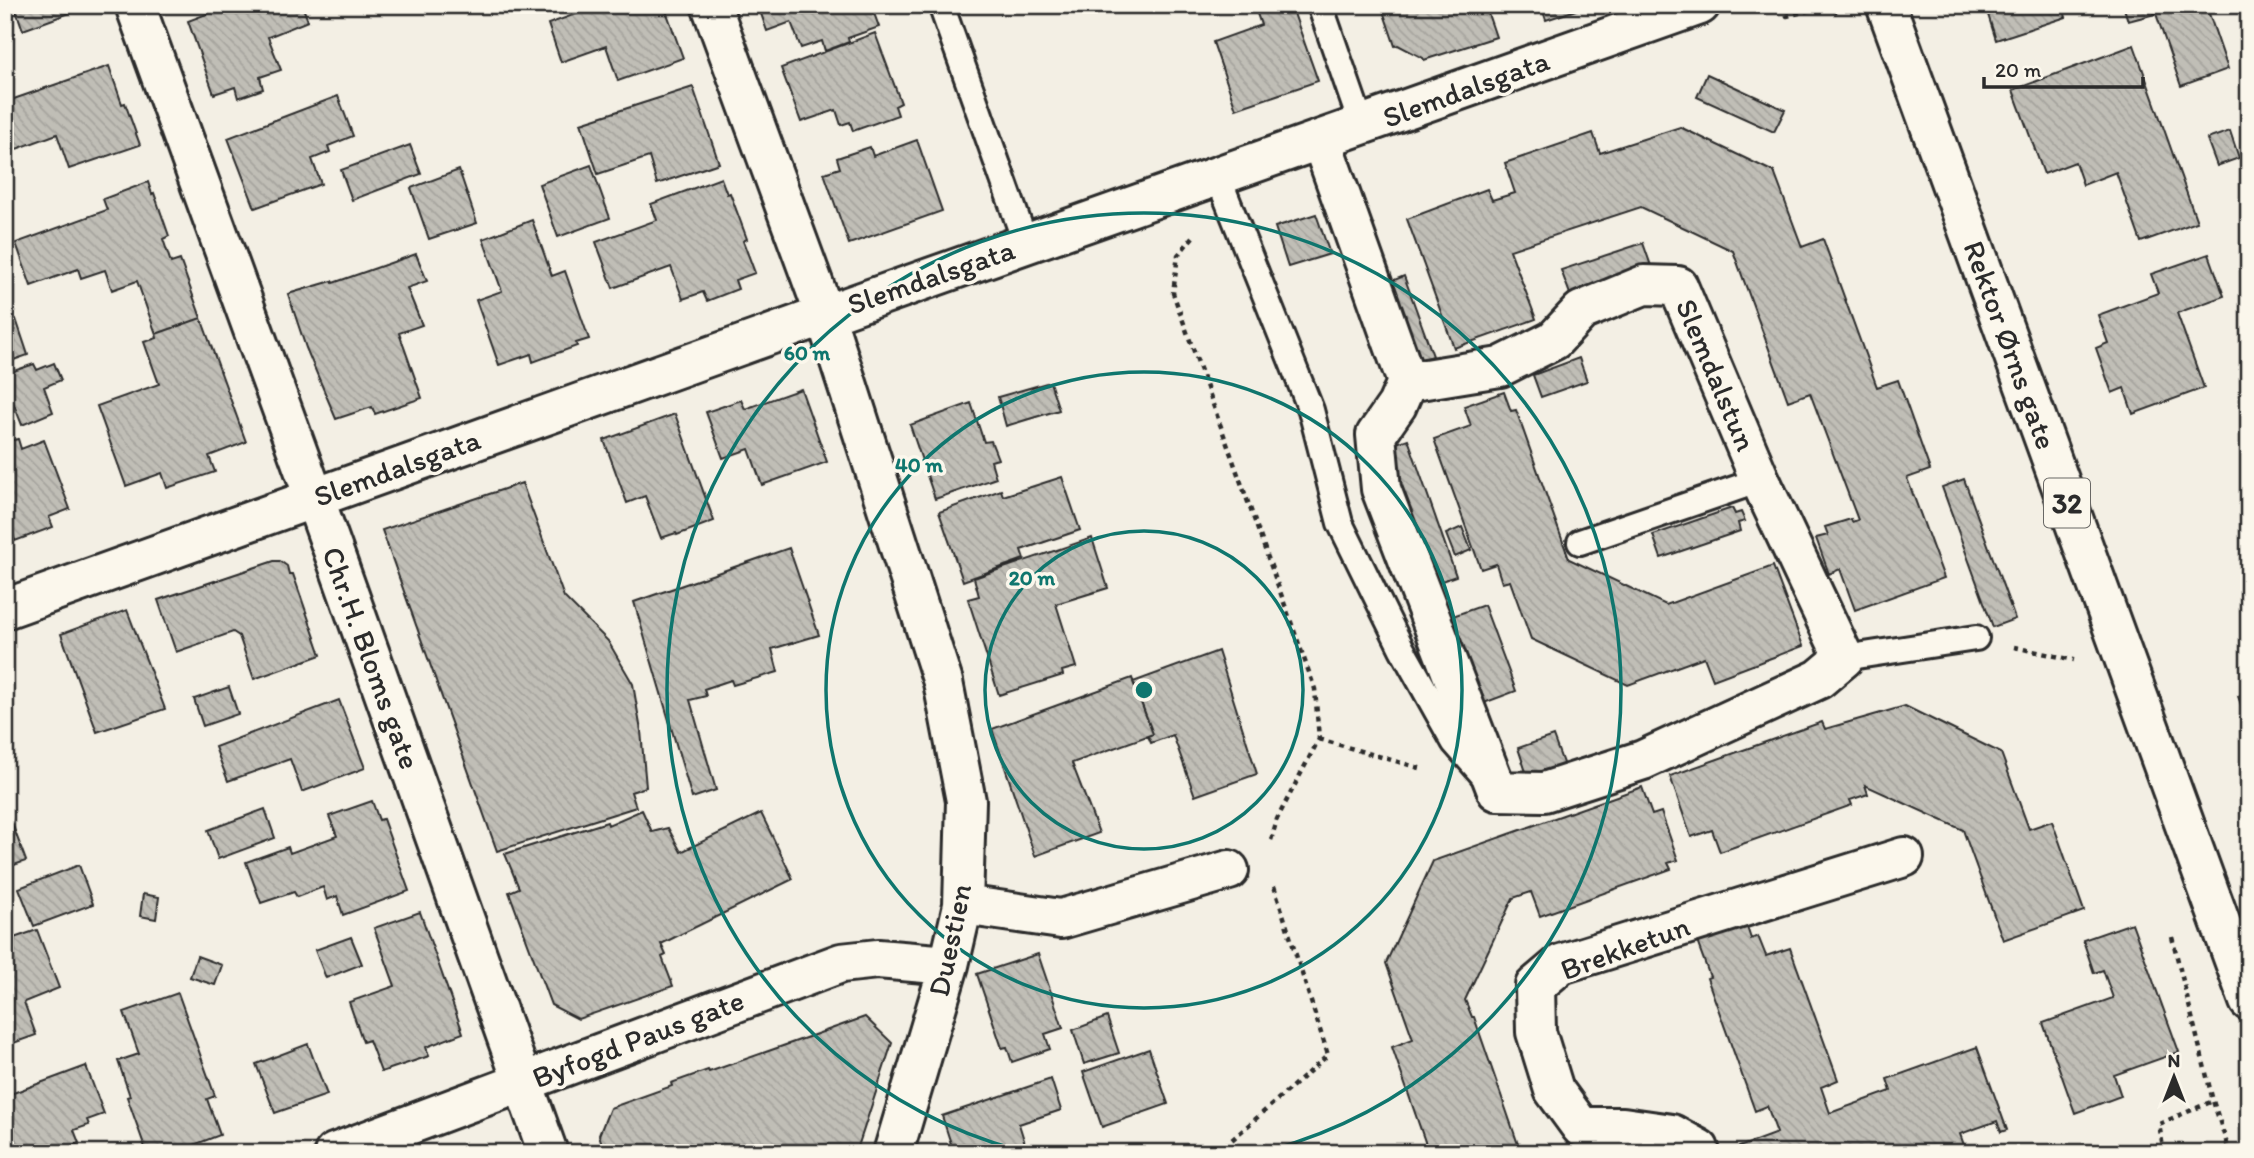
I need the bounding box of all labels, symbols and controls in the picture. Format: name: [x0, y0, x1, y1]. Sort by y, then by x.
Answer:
street label: Slemdalsgata: [1377, 41, 1555, 136]
scale bar: [1984, 46, 2144, 90]
text: 20 m: [1995, 57, 2042, 82]
street label: Slemdalsgata: [842, 230, 1020, 322]
street label: Rektor Ørns gate: [1956, 235, 2065, 454]
street label: Slemdalstun: [1668, 293, 1765, 456]
text: 60 m: [784, 340, 831, 365]
street label: Slemdalsgata: [308, 420, 486, 515]
text: 40 m: [895, 452, 943, 477]
road number: 32: [2044, 478, 2090, 528]
street label: Chr.H. Bloms gate: [314, 542, 429, 774]
text: 20 m: [1009, 565, 1056, 590]
centre of rings: [1132, 678, 1156, 702]
street label: Duestien: [920, 880, 979, 1000]
street label: Brekketun: [1555, 907, 1694, 988]
street label: Byfogd Paus gate: [527, 981, 749, 1096]
north arrow: [2138, 1042, 2208, 1112]
text: N: [2168, 1049, 2180, 1072]

